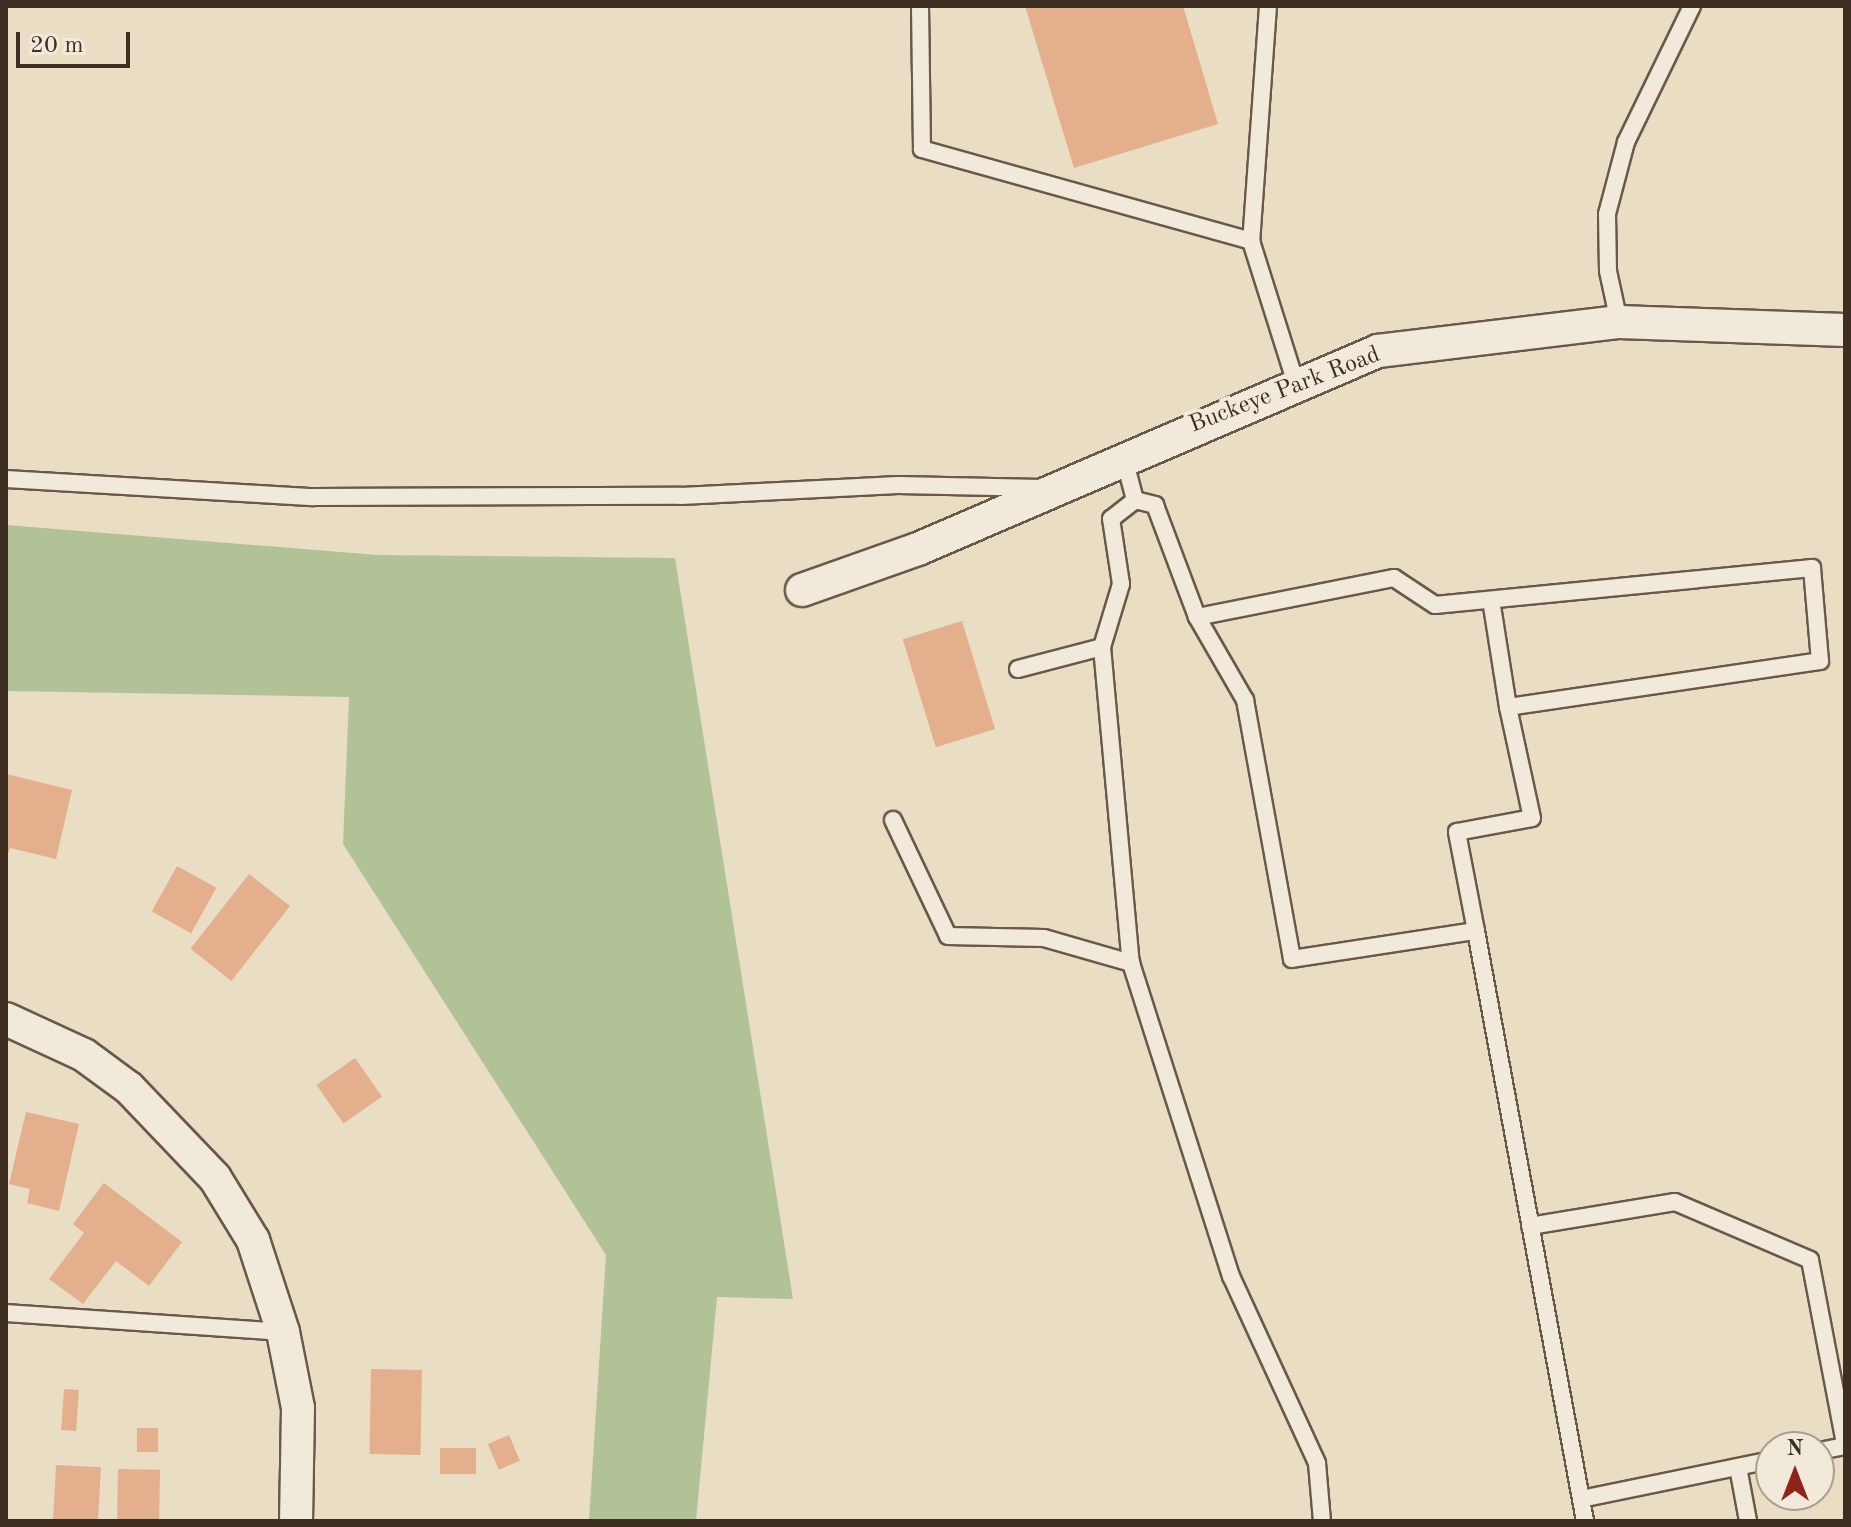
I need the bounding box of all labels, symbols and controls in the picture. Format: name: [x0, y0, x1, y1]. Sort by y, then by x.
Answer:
scale bar: [20, 16, 134, 66]
text: 20 m: [30, 34, 84, 58]
street label: Buckeye Park Road: [1185, 341, 1385, 441]
north arrow: [1755, 1431, 1835, 1511]
text: N: [1787, 1438, 1803, 1460]

